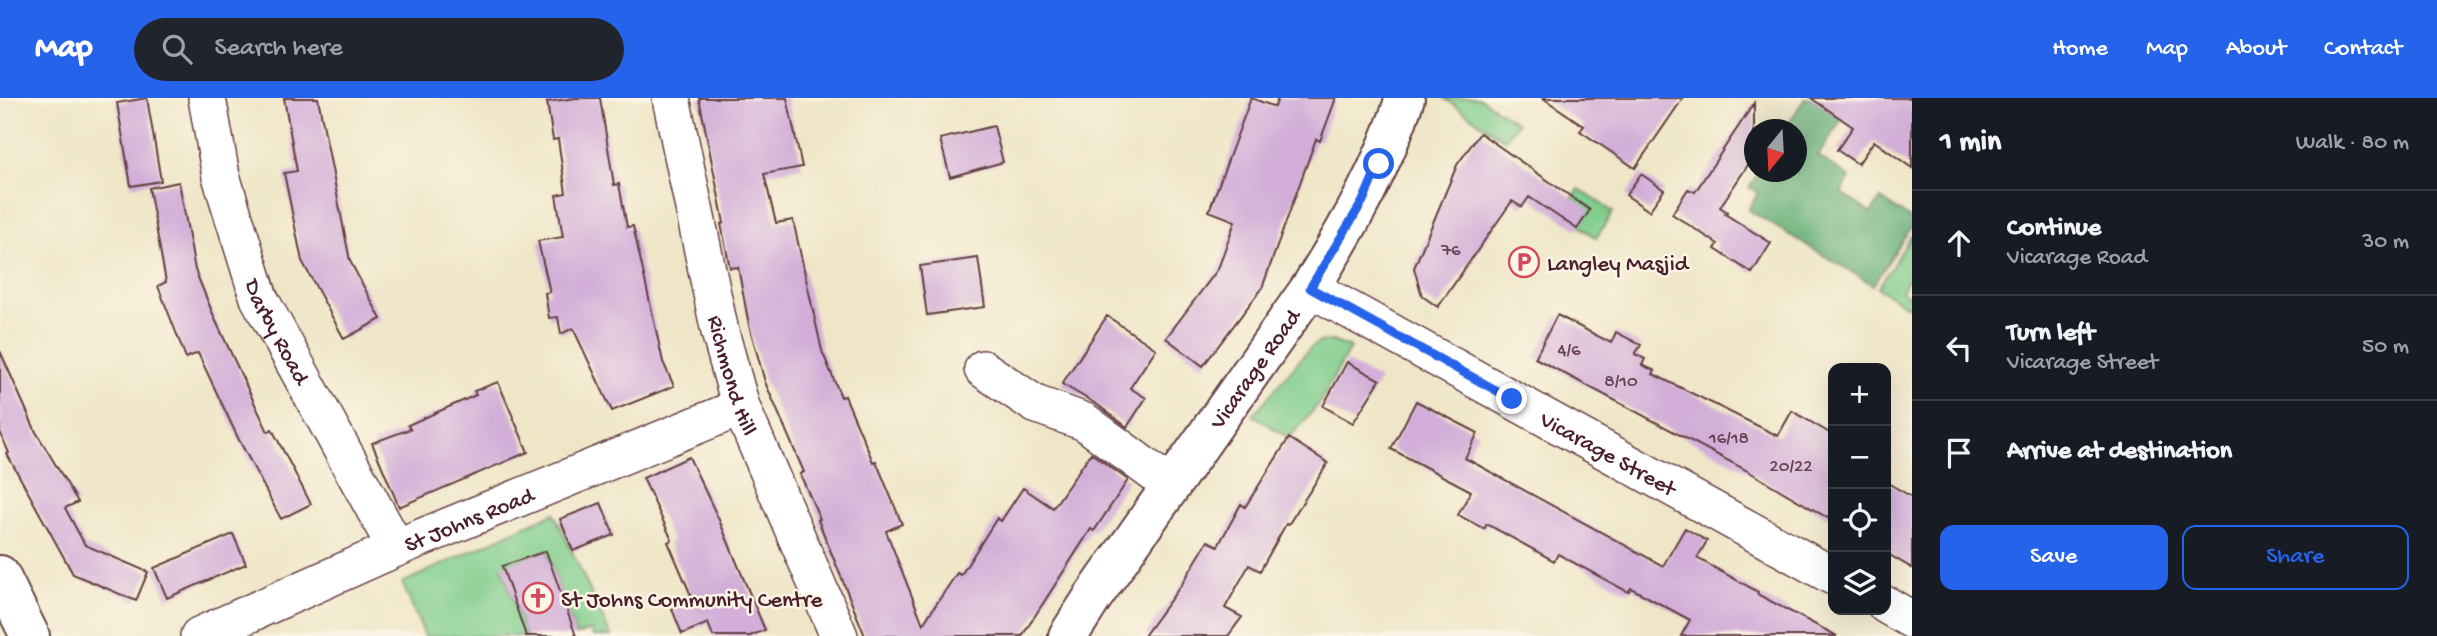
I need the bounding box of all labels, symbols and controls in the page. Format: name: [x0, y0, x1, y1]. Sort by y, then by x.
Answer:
search box: [134, 18, 624, 81]
text: Map: [35, 30, 92, 68]
icon: search: [158, 30, 196, 68]
text: Search here: [214, 34, 343, 65]
text: Home: [2052, 35, 2108, 64]
text: Map: [2146, 35, 2188, 64]
text: About: [2226, 35, 2286, 64]
text: Contact: [2324, 35, 2402, 64]
north arrow: [1744, 119, 1807, 182]
text: 1 min: [1940, 126, 2001, 161]
text: Walk · 80 m: [2296, 130, 2409, 157]
route start: [1363, 148, 1394, 179]
text: Continue: [2007, 214, 2101, 245]
icon: ahead: [1940, 224, 1978, 262]
text: 30 m: [2362, 229, 2409, 256]
house number: 76: [1440, 240, 1461, 263]
parking icon: Langley Masjid: [1507, 245, 1541, 279]
text: Vicarage Road: [2007, 245, 2147, 272]
place label: Langley Masjid: [1547, 252, 1690, 279]
street label: Darby Road: [236, 274, 314, 391]
street label: Vicarage Road: [1205, 304, 1309, 436]
street label: Richmond Hill: [700, 313, 762, 440]
text: Turn left: [2007, 319, 2095, 350]
icon: left: [1940, 329, 1978, 367]
text: 50 m: [2362, 334, 2409, 361]
house number: 4/6: [1557, 340, 1581, 363]
text: Vicarage Street: [2007, 350, 2158, 377]
map controls: [1828, 363, 1891, 615]
button: +: [1828, 363, 1891, 426]
house number: 8/10: [1604, 371, 1638, 394]
route end: [1496, 383, 1527, 414]
street label: Vicarage Street: [1533, 407, 1681, 505]
button: −: [1828, 426, 1891, 489]
house number: 16/18: [1708, 428, 1749, 451]
icon: arrive: [1940, 434, 1978, 472]
text: Arrive at destination: [2007, 437, 2232, 468]
house number: 20/22: [1769, 456, 1813, 479]
street label: St Johns Road: [401, 483, 540, 560]
button: locate: [1828, 489, 1891, 552]
button: Save: [1940, 525, 2168, 590]
button: Share: [2182, 525, 2409, 590]
button: layers: [1828, 552, 1891, 615]
church icon: St Johns Community Centre: [521, 581, 555, 615]
place label: St Johns Community Centre: [561, 588, 824, 615]

